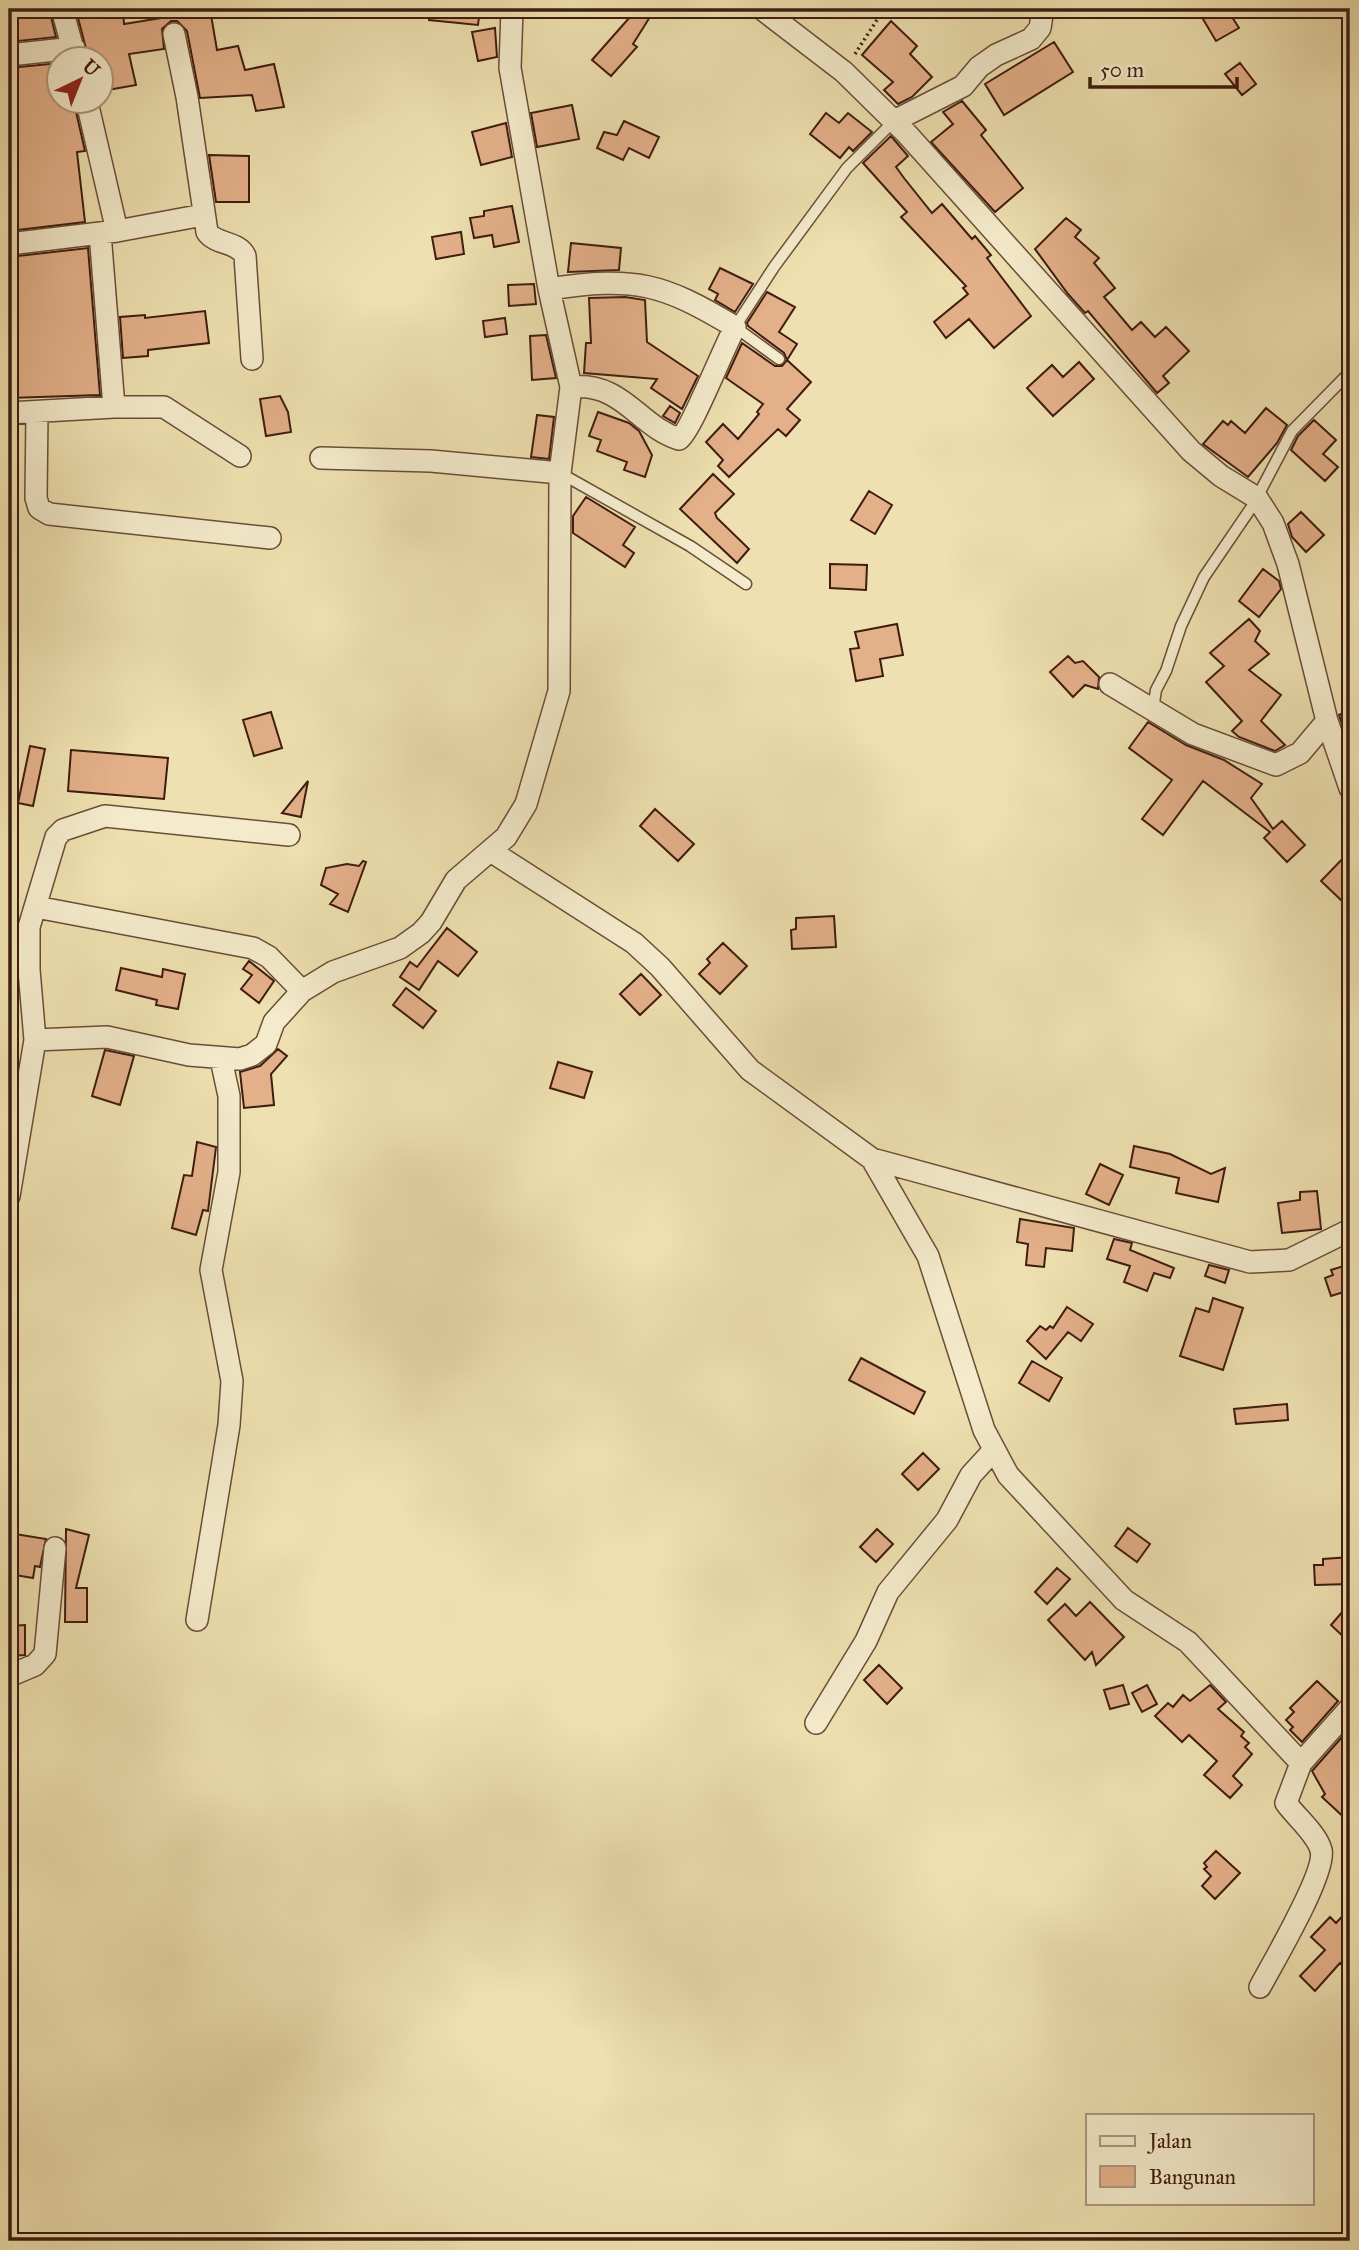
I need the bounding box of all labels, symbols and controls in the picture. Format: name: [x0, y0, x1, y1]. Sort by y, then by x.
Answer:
north arrow: [46, 46, 116, 116]
scale bar: [1090, 46, 1236, 90]
text: U: [78, 54, 105, 82]
text: 50 m: [1100, 57, 1145, 83]
legend: [1086, 2114, 1314, 2204]
text: Jalan: [1147, 2128, 1192, 2154]
text: Bangunan: [1149, 2164, 1236, 2190]

